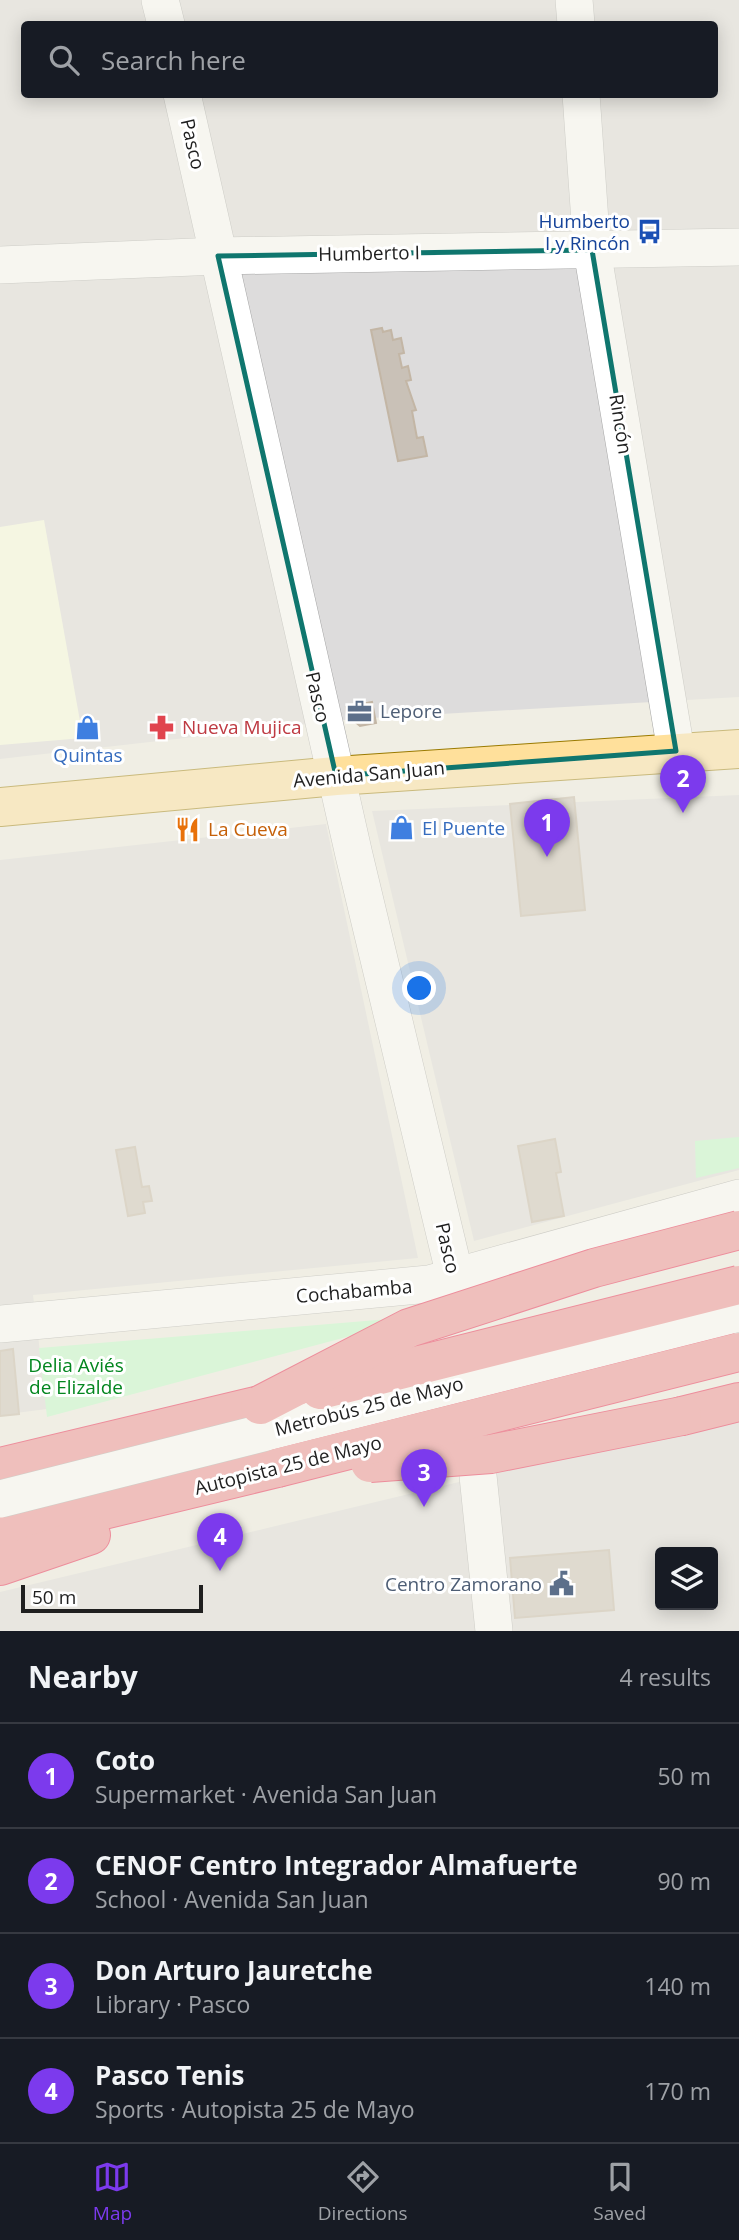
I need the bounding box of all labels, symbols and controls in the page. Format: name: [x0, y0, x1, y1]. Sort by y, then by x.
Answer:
search box: [21, 21, 718, 98]
icon: search: [45, 41, 83, 79]
text: Search here: [101, 42, 246, 78]
street label: Pasco: [175, 116, 211, 172]
place label: Humberto I y Rincón: [538, 208, 630, 256]
bus stop icon: Humberto I y Rincón: [636, 218, 664, 246]
street label: Humberto I: [318, 239, 420, 267]
street label: Rincón: [603, 392, 639, 456]
street label: Pasco: [300, 669, 336, 725]
office icon: Lepore: [346, 697, 374, 725]
place label: Lepore: [380, 698, 442, 724]
shop icon: Quintas: [74, 713, 102, 741]
pharmacy icon: Nueva Mujica: [148, 713, 176, 741]
place label: Nueva Mujica: [182, 714, 302, 740]
place label: Quintas: [53, 742, 123, 768]
street label: Avenida San Juan: [292, 754, 446, 794]
pin: 2: [660, 755, 706, 813]
pin: 1: [524, 799, 570, 857]
shop icon: El Puente: [388, 814, 416, 842]
restaurant icon: La Cueva: [174, 815, 202, 843]
place label: El Puente: [422, 815, 505, 841]
place label: La Cueva: [208, 816, 288, 842]
your location: [402, 971, 436, 1005]
street label: Pasco: [430, 1220, 466, 1276]
street label: Cochabamba: [295, 1273, 413, 1309]
park label: Delia Aviés de Elizalde: [28, 1352, 124, 1400]
street label: Metrobús 25 de Mayo: [272, 1370, 466, 1442]
street label: Autopista 25 de Mayo: [192, 1429, 384, 1501]
pin: 3: [401, 1449, 447, 1507]
pin: 4: [197, 1513, 243, 1571]
map controls: [655, 1547, 718, 1610]
button: layers: [655, 1547, 718, 1610]
public building icon: Centro Zamorano: [548, 1570, 576, 1598]
place label: Centro Zamorano: [385, 1571, 542, 1597]
scale bar: [21, 1582, 203, 1614]
text: 50 m: [32, 1584, 76, 1610]
text: Nearby: [28, 1656, 138, 1697]
text: 4 results: [620, 1661, 711, 1693]
text: Coto: [95, 1742, 155, 1778]
text: 1: [44, 1760, 58, 1792]
text: 50 m: [657, 1760, 711, 1792]
text: Supermarket · Avenida San Juan: [95, 1778, 437, 1810]
text: CENOF Centro Integrador Almafuerte: [95, 1847, 578, 1883]
text: 2: [44, 1865, 58, 1897]
text: 90 m: [657, 1865, 711, 1897]
text: School · Avenida San Juan: [95, 1883, 369, 1915]
text: Don Arturo Jauretche: [95, 1952, 373, 1988]
text: 3: [44, 1970, 58, 2002]
text: 140 m: [644, 1970, 711, 2002]
text: Library · Pasco: [95, 1988, 250, 2020]
text: Pasco Tenis: [95, 2057, 245, 2093]
text: 4: [44, 2075, 58, 2107]
text: 170 m: [644, 2075, 711, 2107]
text: Sports · Autopista 25 de Mayo: [95, 2093, 415, 2125]
tab: Map: [93, 2158, 132, 2226]
tab: Directions: [318, 2158, 408, 2226]
tab: Saved: [593, 2158, 646, 2226]

